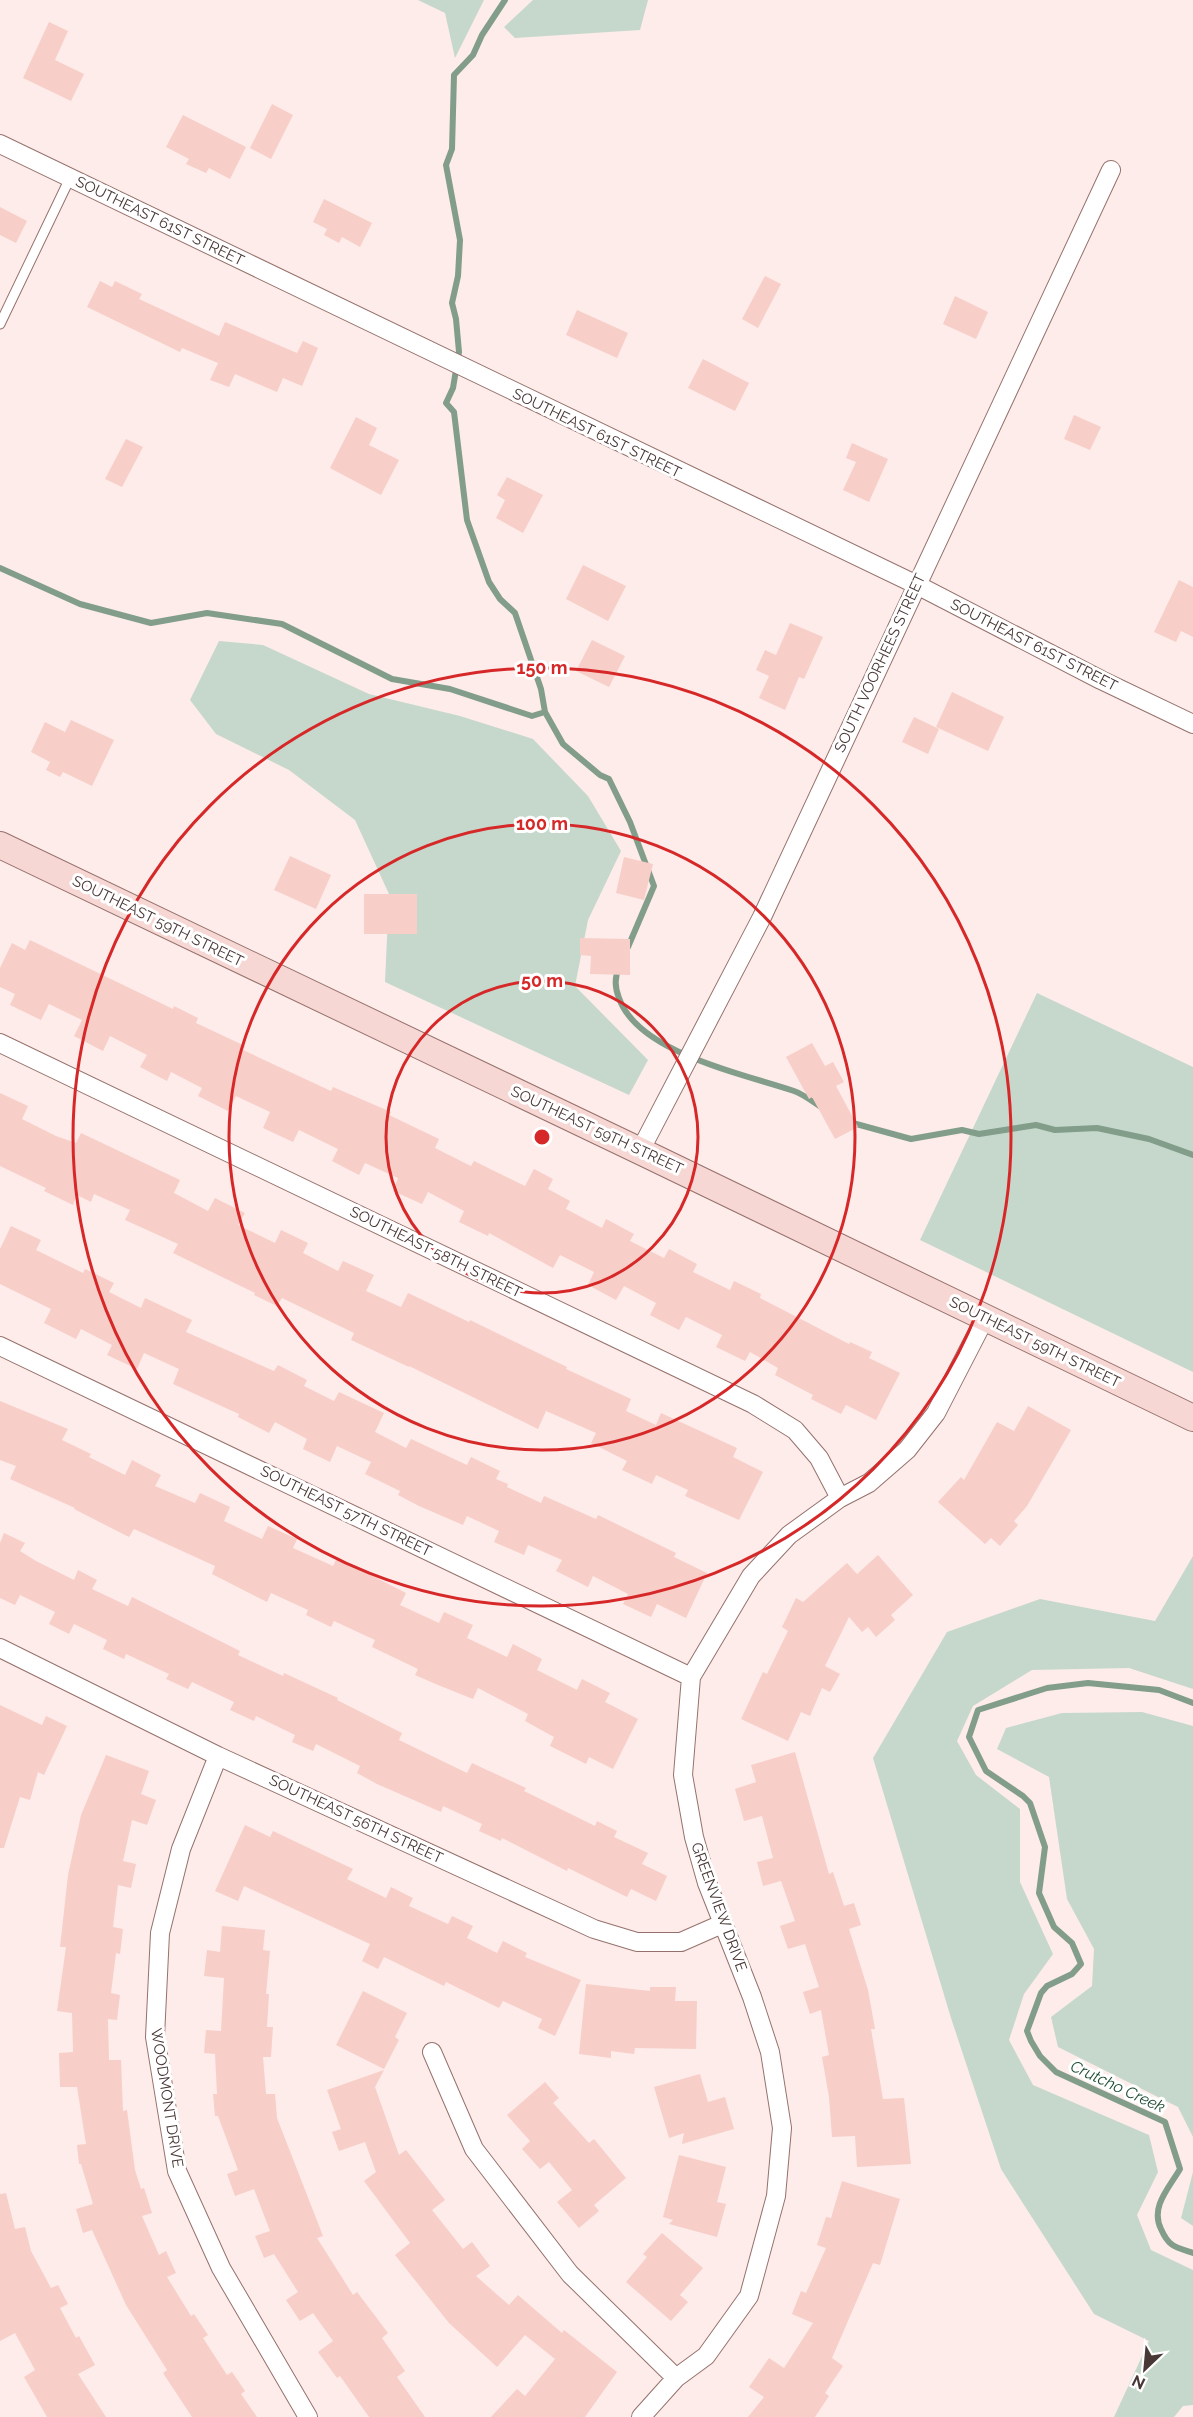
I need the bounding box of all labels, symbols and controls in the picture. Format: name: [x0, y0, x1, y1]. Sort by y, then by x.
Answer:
street label: SOUTHEAST 61ST STREET: [73, 172, 247, 270]
street label: SOUTHEAST 61ST STREET: [510, 384, 684, 482]
street label: SOUTH VOORHEES STREET: [831, 571, 929, 755]
street label: SOUTHEAST 61ST STREET: [947, 595, 1121, 695]
text: 150 m: [517, 657, 568, 678]
text: 100 m: [516, 813, 568, 834]
street label: SOUTHEAST 59TH STREET: [70, 872, 246, 970]
text: 50 m: [521, 970, 563, 991]
street label: SOUTHEAST 59TH STREET: [508, 1082, 686, 1178]
centre of rings: [532, 1127, 552, 1147]
street label: SOUTHEAST 58TH STREET: [347, 1202, 525, 1302]
street label: SOUTHEAST 59TH STREET: [947, 1293, 1123, 1391]
street label: SOUTHEAST 57TH STREET: [258, 1462, 434, 1560]
street label: SOUTHEAST 56TH STREET: [266, 1771, 446, 1867]
street label: GREENVIEW DRIVE: [687, 1840, 751, 1974]
street label: WOODMONT DRIVE: [147, 2027, 187, 2169]
water label: Crutcho Creek: [1068, 2056, 1168, 2117]
north arrow: [1115, 2339, 1175, 2399]
text: N: [1129, 2371, 1148, 2393]

